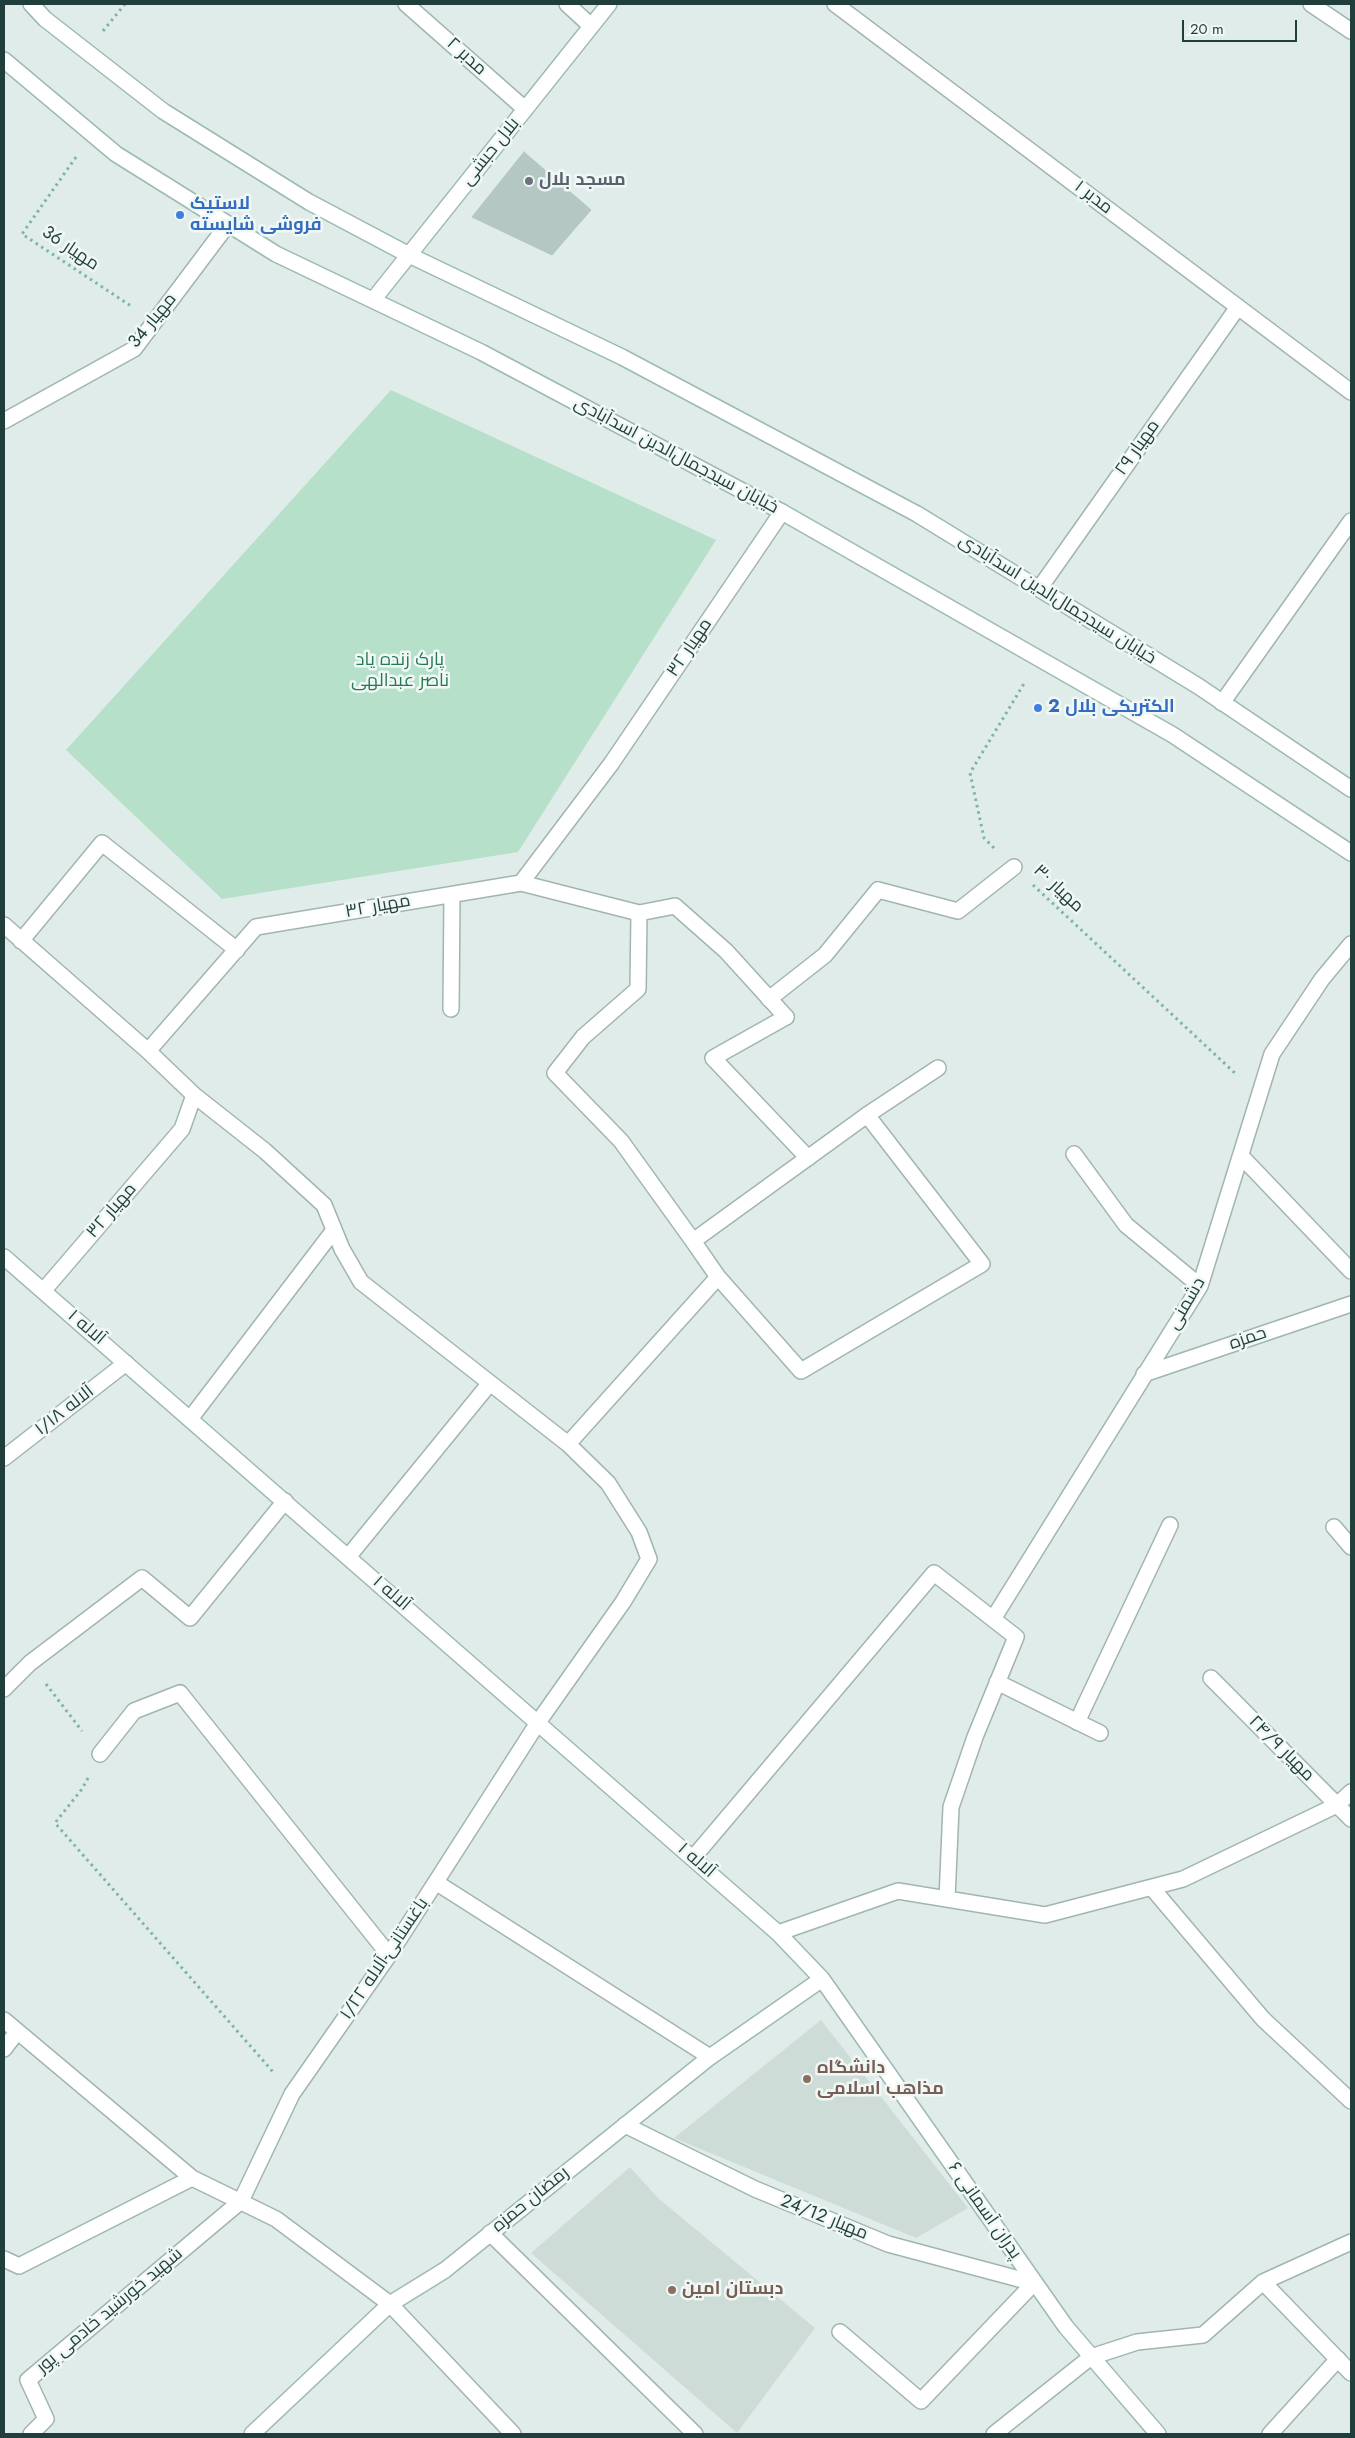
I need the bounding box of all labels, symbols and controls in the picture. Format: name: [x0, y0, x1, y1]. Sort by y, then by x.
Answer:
scale bar: [1185, 10, 1300, 42]
text: 20 m: [1190, 18, 1224, 40]
street label: مدبر ۲: [442, 33, 490, 81]
street label: بلال حبشی: [457, 114, 525, 190]
place label: مسجد بلال: [539, 170, 626, 192]
marker: مسجد بلال: [523, 175, 535, 187]
street label: مدبر ۱: [1070, 177, 1116, 219]
place label: لاستیک فروشی شایسته: [190, 194, 322, 236]
marker: لاستیک فروشی شایسته: [174, 209, 186, 221]
street label: مهیار 36: [37, 222, 103, 276]
street label: مهیار 34: [124, 289, 182, 353]
street label: خیابان سیدجمال‌الدین اسدآبادی: [570, 393, 782, 519]
street label: مهیار ۲۹: [1111, 416, 1165, 480]
street label: خیابان سیدجمال‌الدین اسدآبادی: [954, 530, 1160, 670]
street label: مهیار ۳۲: [663, 615, 717, 681]
park label: پارک زنده یاد ناصر عبدالهی: [351, 650, 449, 692]
place label: الکتریکی بلال 2: [1048, 697, 1175, 719]
marker: الکتریکی بلال 2: [1032, 702, 1044, 714]
street label: مهیار ۳۰: [1028, 860, 1088, 918]
street label: مهیار ۳۲: [344, 891, 412, 923]
street label: مهیار ۳۲: [82, 1179, 142, 1243]
street label: دشمنی: [1163, 1274, 1211, 1334]
street label: آلاله ۱: [63, 1306, 109, 1350]
street label: حمزه: [1226, 1323, 1270, 1355]
street label: آلاله ۱/۱۸: [31, 1381, 99, 1441]
street label: آلاله ۱: [368, 1572, 414, 1616]
street label: مهیار ۲۴/۹: [1244, 1712, 1318, 1786]
street label: آلاله ۱: [673, 1839, 719, 1883]
street label: باغستانی-آلاله ۱/۲۲: [336, 1894, 434, 2024]
place label: دانشگاه مذاهب اسلامی: [817, 2058, 944, 2100]
marker: دانشگاه مذاهب اسلامی: [801, 2073, 813, 2085]
street label: پدران آسمانی ۶: [943, 2158, 1025, 2264]
street label: رمضان حمزه: [488, 2163, 574, 2237]
street label: مهیار 24/12: [777, 2191, 871, 2245]
street label: شهید خورشید خادمی پور: [32, 2244, 188, 2378]
place label: دبستان امین: [682, 2279, 783, 2301]
marker: دبستان امین: [666, 2284, 678, 2296]

